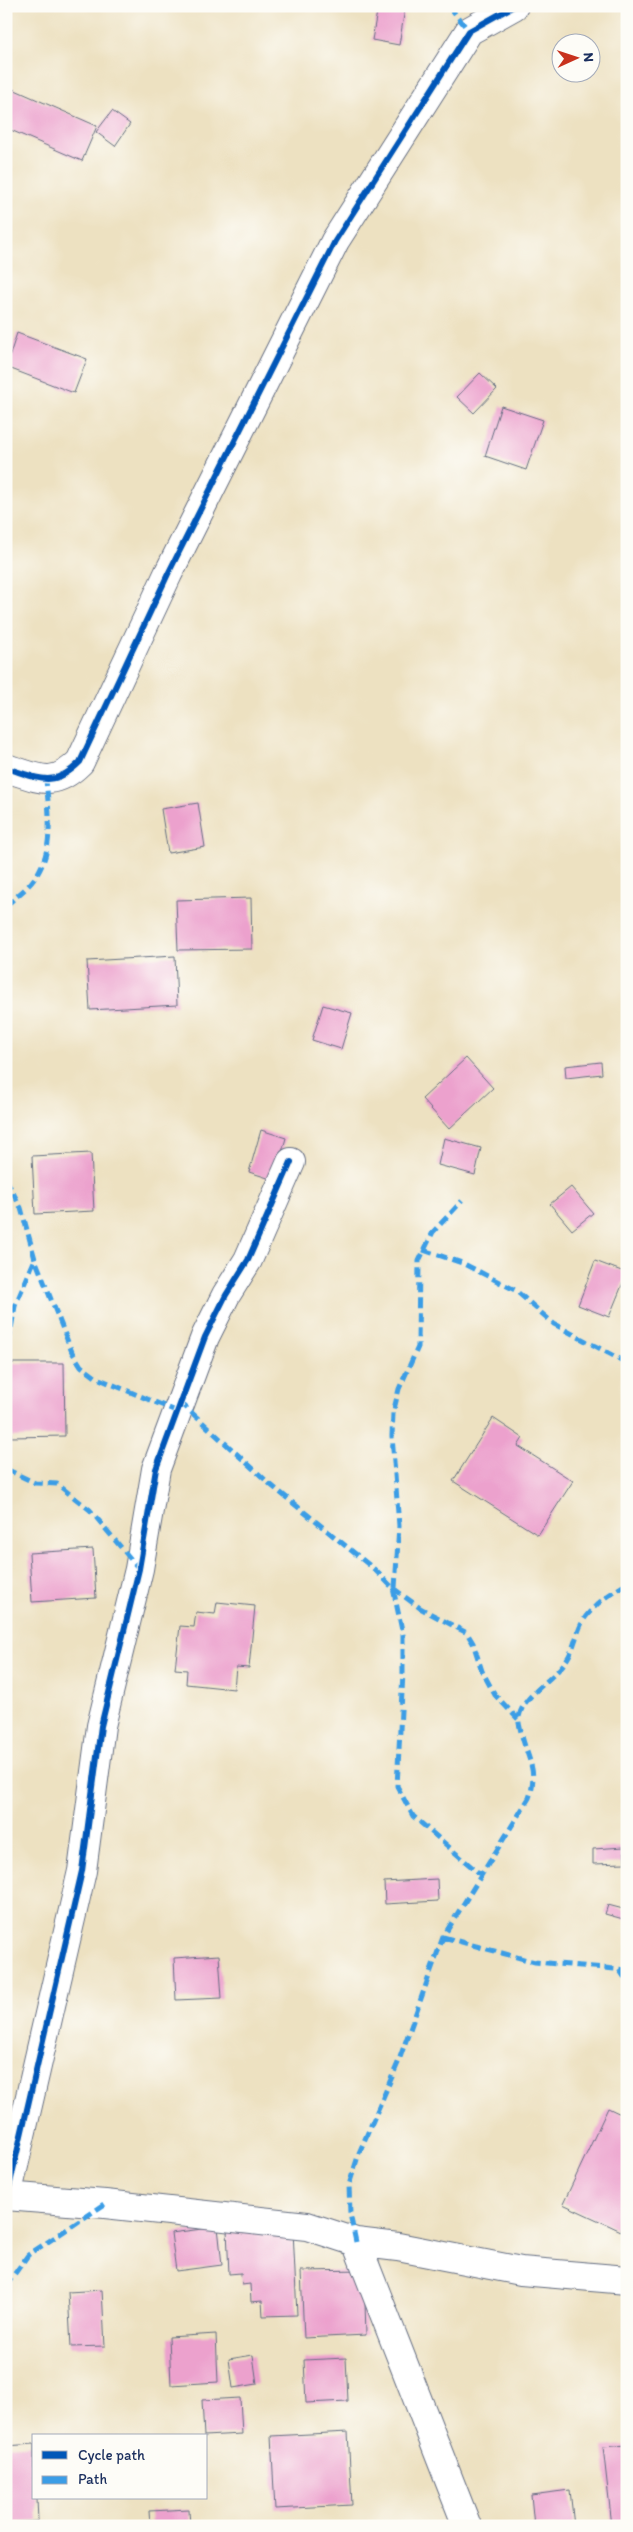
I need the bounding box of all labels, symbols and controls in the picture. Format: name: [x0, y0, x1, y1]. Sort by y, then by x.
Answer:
north arrow: [550, 32, 600, 82]
text: N: [580, 52, 597, 63]
legend: [32, 2434, 208, 2500]
text: Cycle path: [78, 2446, 145, 2464]
text: Path: [78, 2470, 107, 2488]

